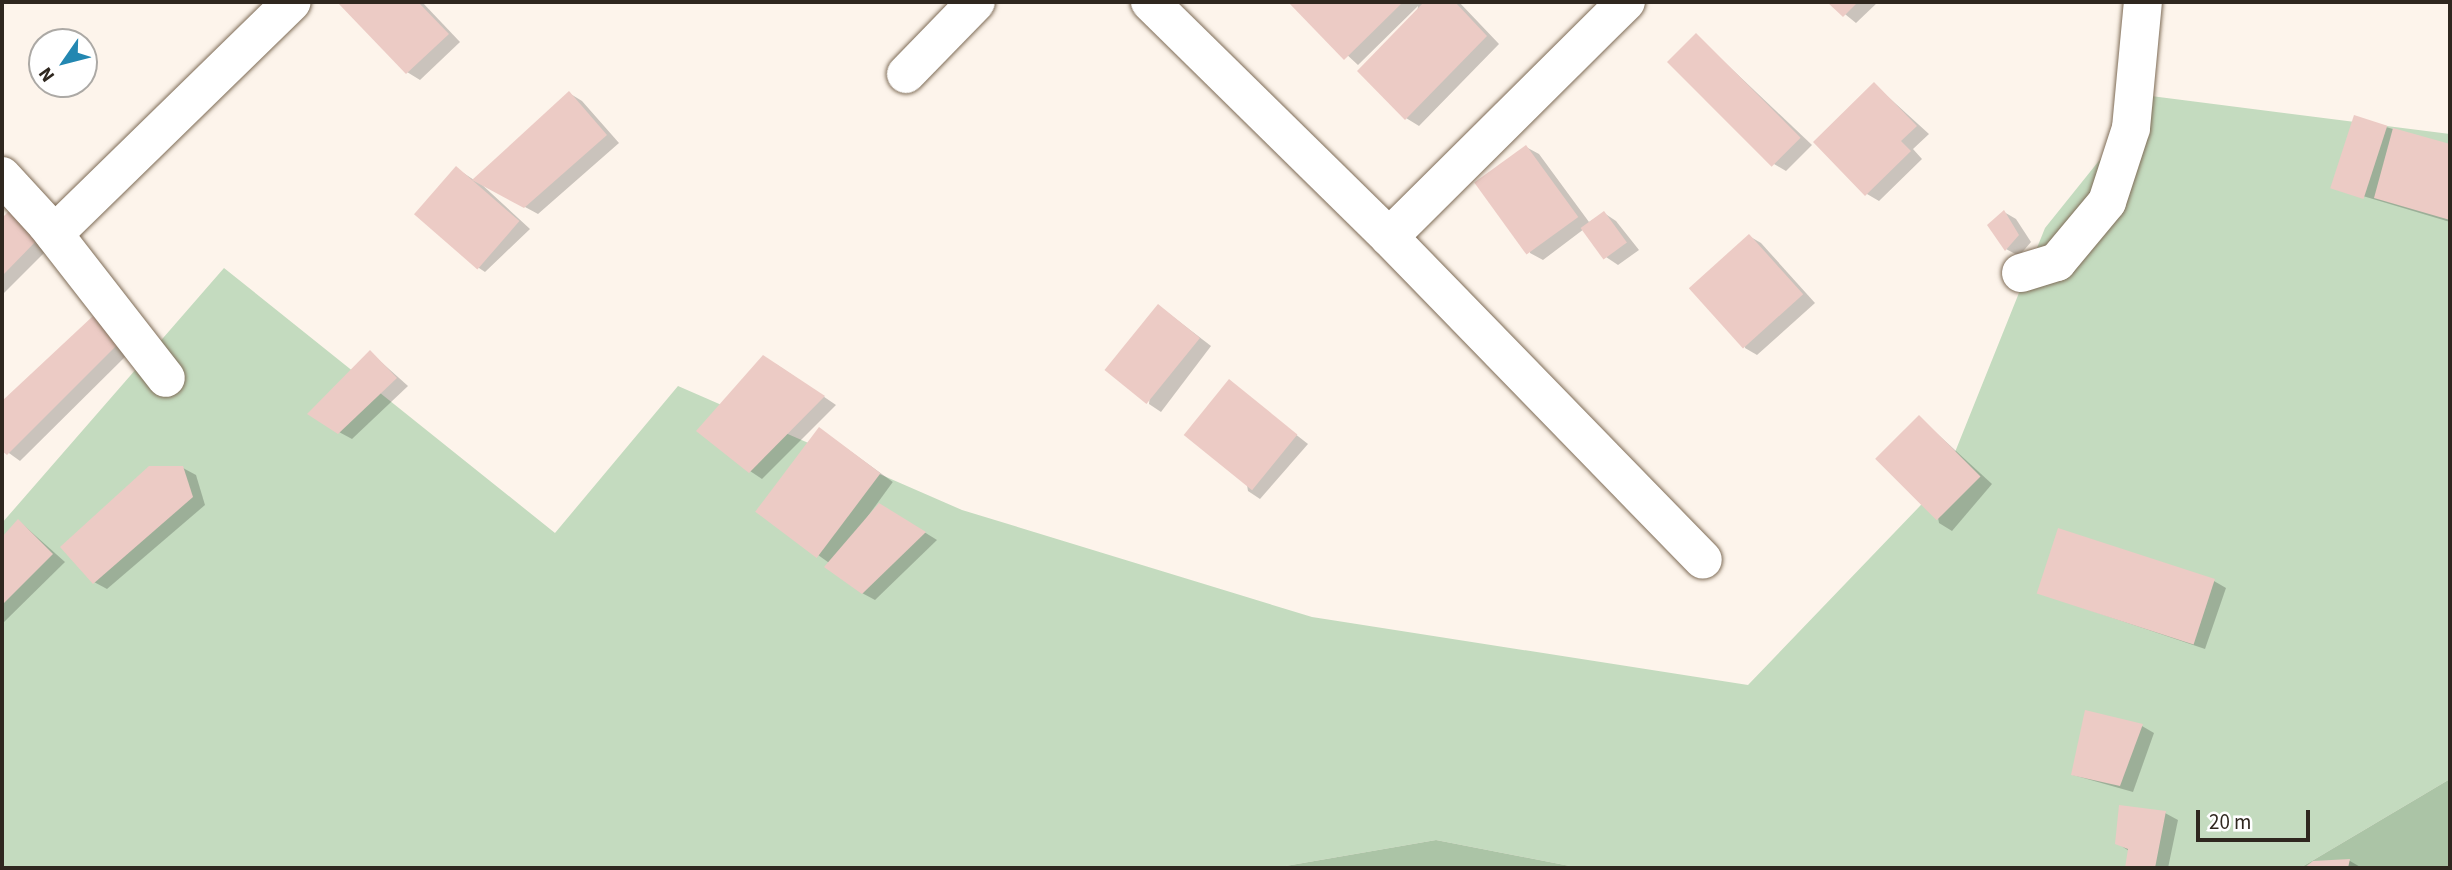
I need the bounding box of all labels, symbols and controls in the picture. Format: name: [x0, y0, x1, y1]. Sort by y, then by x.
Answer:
north arrow: [28, 28, 98, 98]
text: N: [32, 61, 62, 87]
scale bar: [2200, 796, 2314, 840]
text: 20 m: [2209, 807, 2251, 837]

